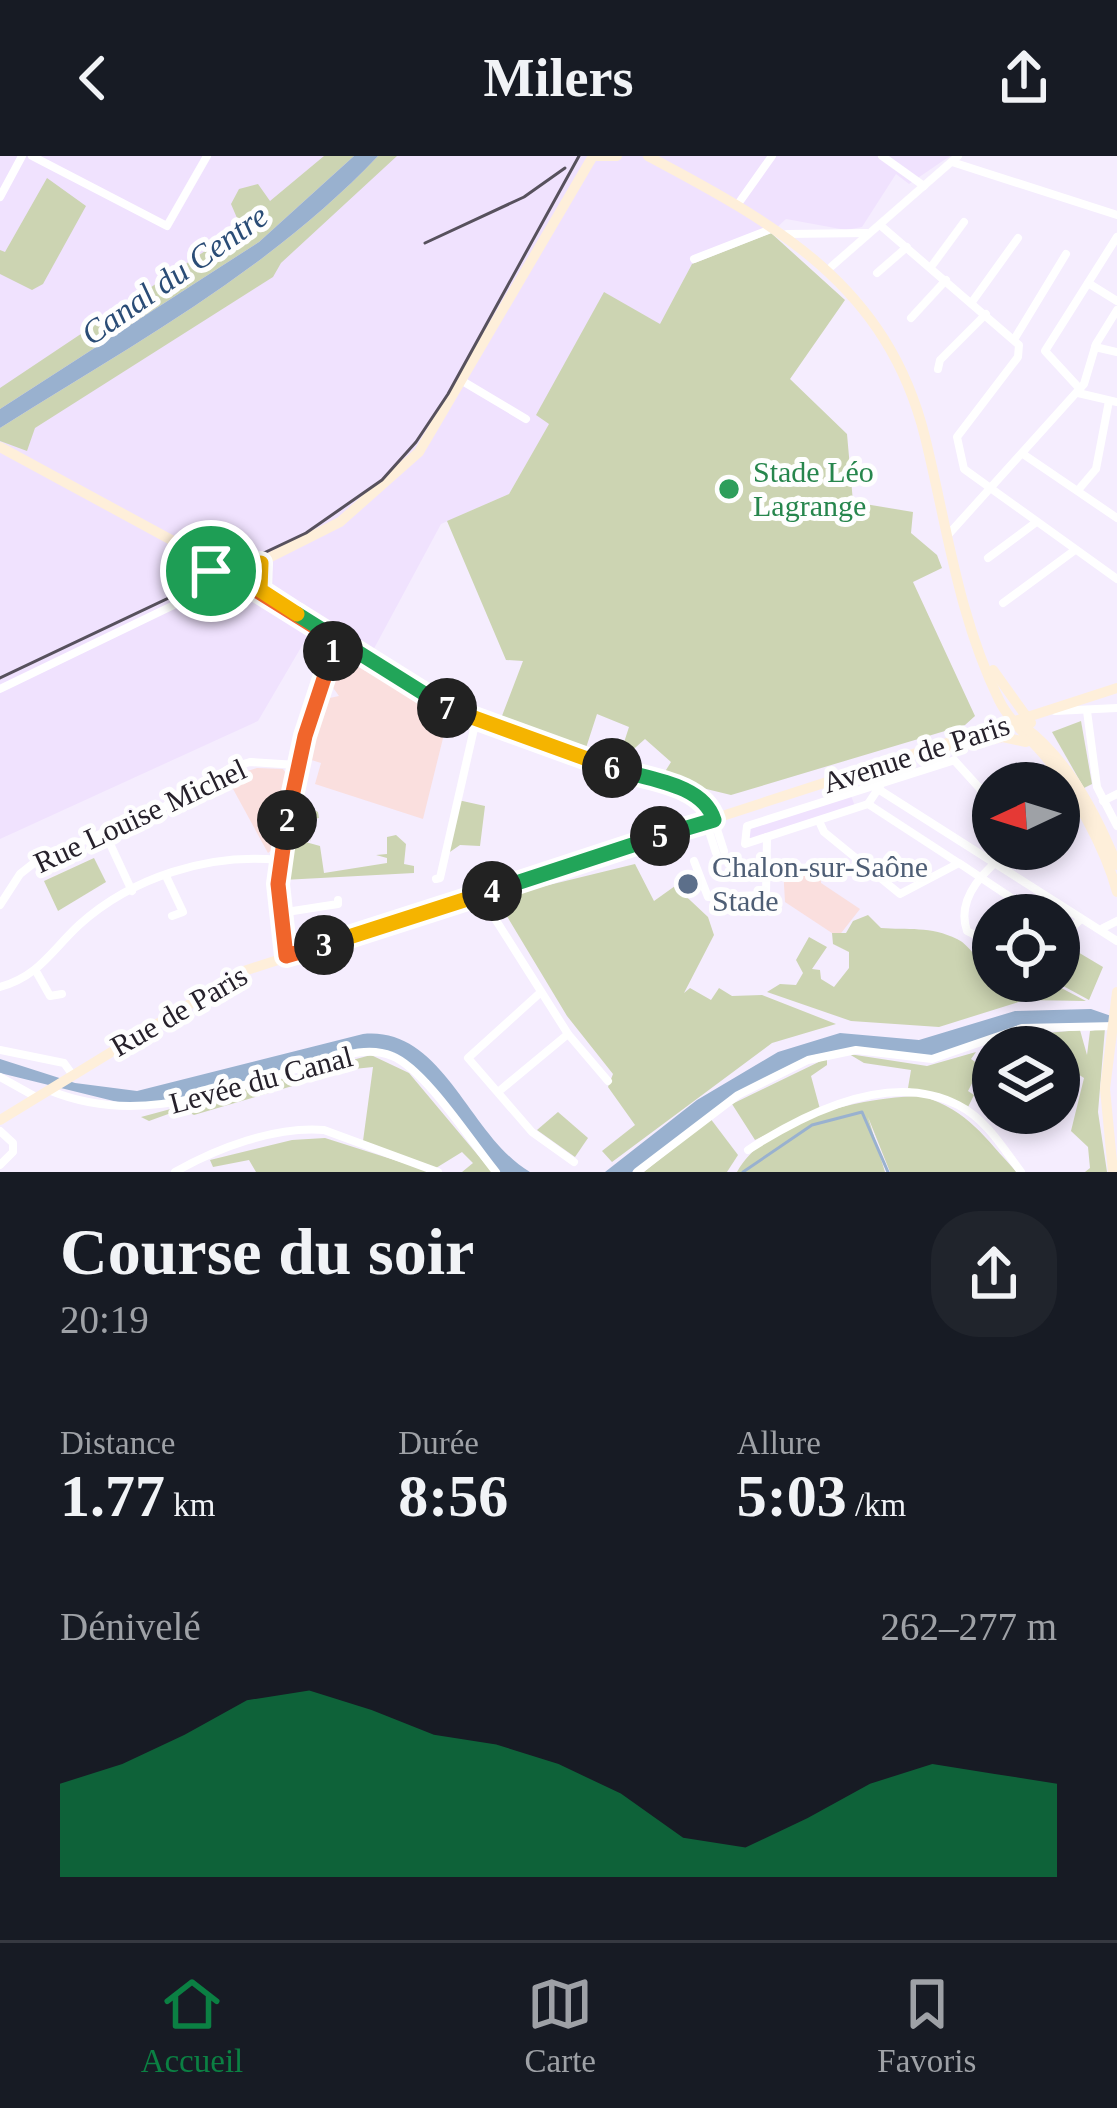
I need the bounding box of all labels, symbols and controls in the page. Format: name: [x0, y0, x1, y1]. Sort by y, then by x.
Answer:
icon: back: [60, 45, 126, 111]
icon: share: [991, 45, 1057, 111]
text: Milers: [484, 48, 633, 108]
water label: Canal du Centre: [75, 197, 275, 352]
place label: Stade Léo Lagrange: [753, 455, 874, 522]
marker: Stade Léo Lagrange: [716, 476, 742, 502]
pin: [160, 520, 262, 622]
icon: arrive: [178, 538, 244, 604]
pin: 1: [303, 621, 363, 681]
text: 1: [325, 633, 341, 669]
pin: 7: [417, 678, 477, 738]
text: 7: [439, 690, 455, 726]
street label: Avenue de Paris: [818, 708, 1013, 799]
pin: 6: [582, 738, 642, 798]
text: 6: [604, 750, 620, 786]
street label: Rue Louise Michel: [29, 752, 251, 879]
north arrow: [972, 762, 1080, 870]
map controls: [972, 762, 1080, 1134]
pin: 2: [257, 790, 317, 850]
text: 2: [279, 802, 295, 838]
pin: 5: [630, 806, 690, 866]
text: 5: [652, 818, 668, 854]
place label: Chalon-sur-Saône Stade: [712, 850, 928, 917]
pin: 4: [462, 861, 522, 921]
marker: Chalon-sur-Saône Stade: [675, 871, 701, 897]
text: 4: [484, 873, 500, 909]
button: locate: [972, 894, 1080, 1002]
pin: 3: [294, 915, 354, 975]
text: 3: [316, 927, 332, 963]
street label: Rue de Paris: [105, 958, 253, 1063]
button: layers: [972, 1026, 1080, 1134]
street label: Levée du Canal: [166, 1039, 356, 1120]
button: share: [931, 1211, 1057, 1337]
text: Course du soir: [60, 1215, 474, 1288]
text: 20:19: [60, 1298, 149, 1341]
text: Distance: [60, 1425, 175, 1461]
text: Durée: [398, 1425, 479, 1461]
text: Allure: [737, 1425, 821, 1461]
text: 1.77: [60, 1463, 165, 1529]
text: 8:56: [398, 1463, 508, 1529]
text: 5:03: [737, 1463, 847, 1529]
text: km: [165, 1487, 215, 1523]
text: /km: [847, 1487, 906, 1523]
text: Dénivelé: [60, 1605, 201, 1648]
text: 262–277 m: [880, 1605, 1057, 1648]
tab: Accueil: [141, 1971, 243, 2080]
tab: Carte: [525, 1971, 596, 2080]
tab: Favoris: [877, 1971, 976, 2080]

